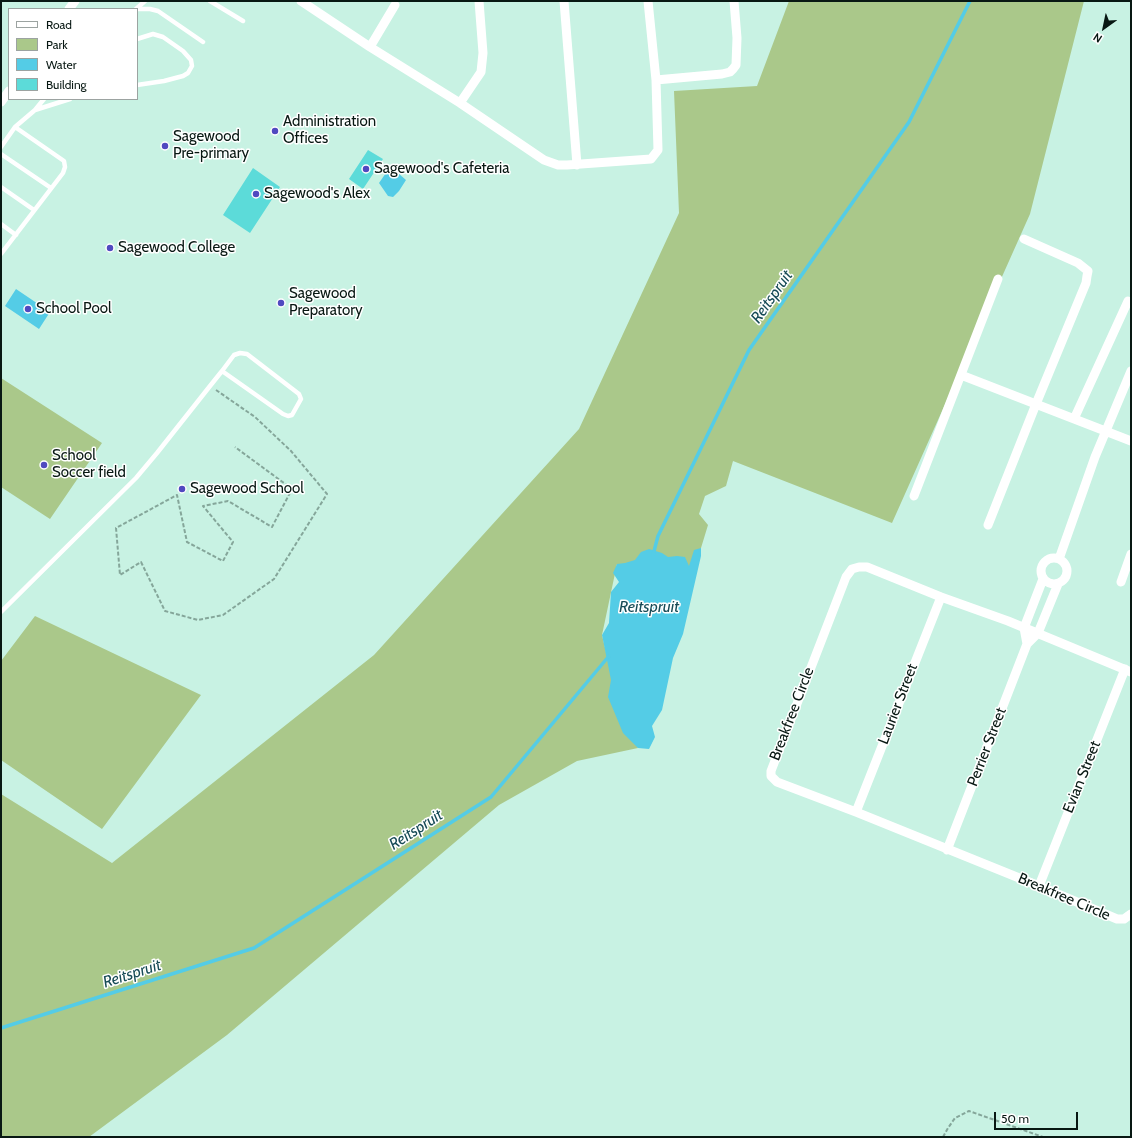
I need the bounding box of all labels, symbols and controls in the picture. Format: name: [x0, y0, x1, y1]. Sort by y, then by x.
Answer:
legend: [8, 8, 138, 100]
north arrow: [1084, 8, 1124, 48]
text: Road: [46, 17, 72, 32]
text: N: [1090, 30, 1105, 46]
text: Park: [46, 37, 68, 52]
text: Water: [46, 57, 76, 72]
text: Building: [46, 77, 87, 92]
place label: Administration Offices: [283, 113, 376, 148]
marker: Administration Offices: [270, 126, 280, 136]
place label: Sagewood Pre-primary: [173, 128, 249, 163]
marker: Sagewood Pre-primary: [160, 141, 170, 151]
place label: Sagewood's Cafeteria: [374, 160, 509, 178]
marker: Sagewood's Cafeteria: [361, 164, 371, 174]
place label: Sagewood's Alex: [264, 185, 370, 203]
marker: Sagewood's Alex: [251, 189, 261, 199]
place label: Sagewood College: [118, 239, 235, 257]
marker: Sagewood College: [105, 243, 115, 253]
water label: Reitspruit: [747, 267, 797, 327]
place label: Sagewood Preparatory: [289, 285, 362, 320]
marker: Sagewood Preparatory: [276, 298, 286, 308]
place label: School Pool: [36, 300, 112, 318]
marker: School Pool: [23, 304, 33, 314]
place label: School Soccer field: [52, 447, 126, 482]
marker: School Soccer field: [39, 460, 49, 470]
place label: Sagewood School: [190, 480, 304, 498]
marker: Sagewood School: [177, 484, 187, 494]
water label: Reitspruit: [619, 597, 679, 617]
street label: Laurier Street: [874, 661, 922, 747]
street label: Breakfree Circle: [766, 665, 818, 763]
street label: Perrier Street: [964, 705, 1010, 789]
street label: Evian Street: [1059, 738, 1105, 816]
water label: Reitspruit: [386, 806, 446, 854]
street label: Breakfree Circle: [1015, 869, 1113, 925]
water label: Reitspruit: [100, 956, 164, 992]
scale bar: [996, 1104, 1080, 1130]
text: 50 m: [1001, 1111, 1029, 1126]

